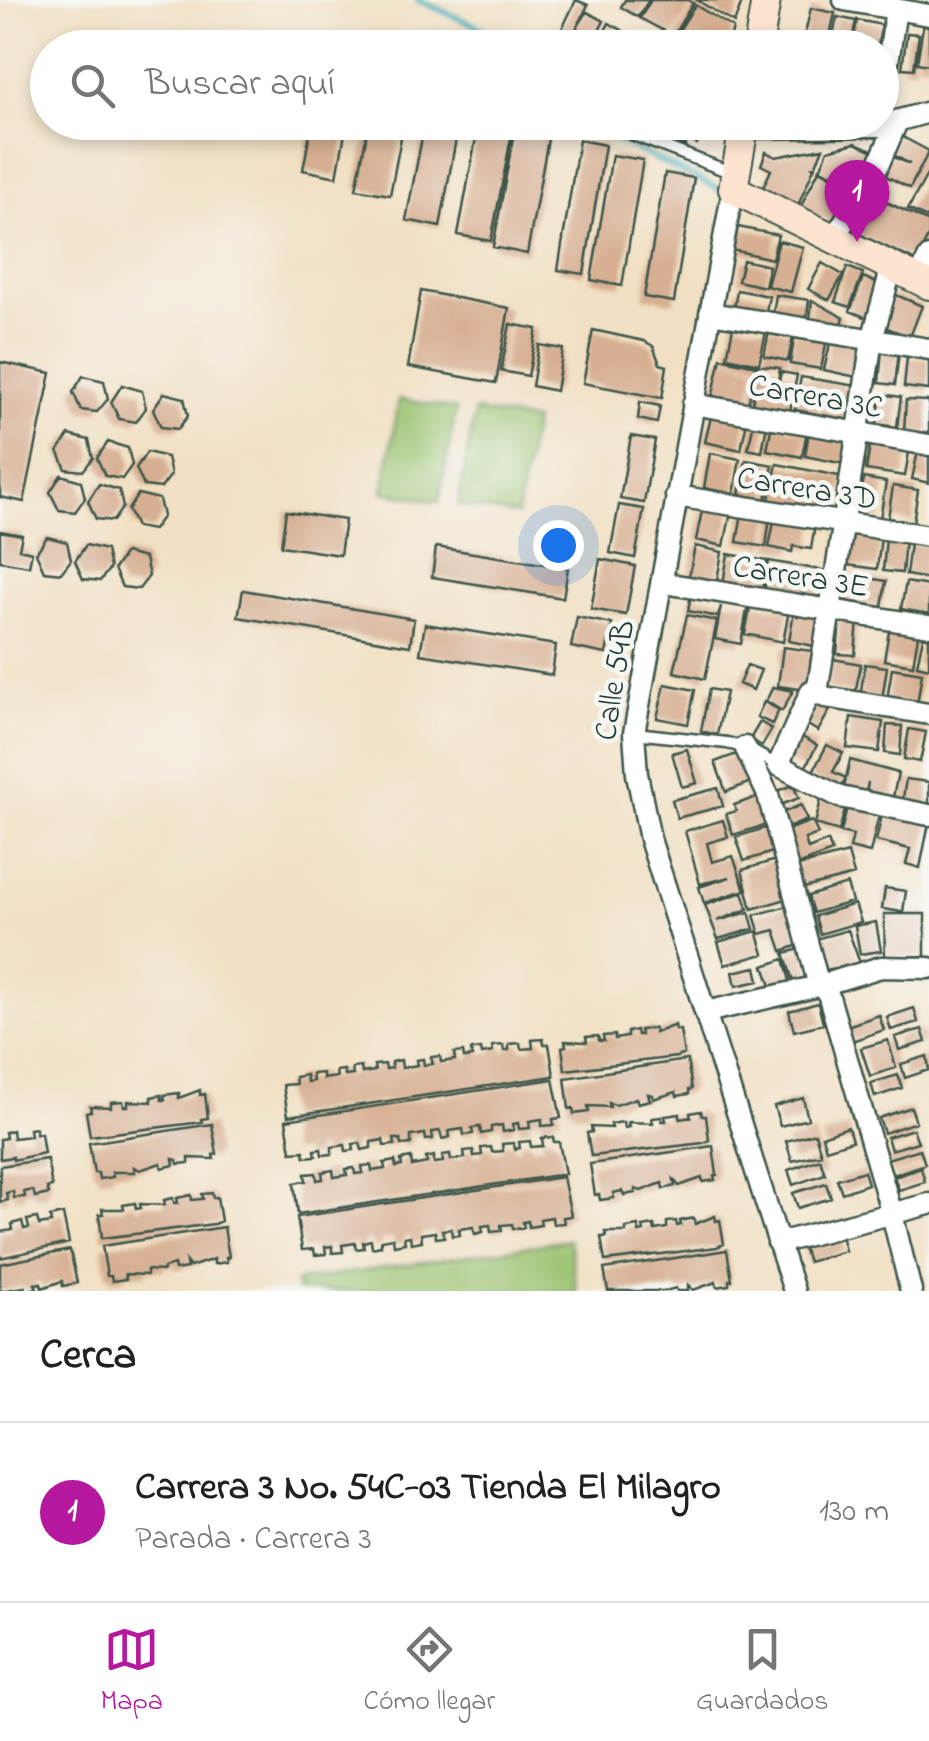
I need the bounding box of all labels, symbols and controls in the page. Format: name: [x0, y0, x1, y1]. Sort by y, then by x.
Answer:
search box: [30, 30, 899, 140]
text: Buscar aquí: [145, 57, 335, 113]
icon: search: [65, 58, 120, 113]
pin: 1: [824, 160, 890, 242]
street label: Carrera 3C: [745, 364, 886, 433]
street label: Carrera 3D: [733, 456, 880, 525]
your location: [533, 520, 584, 571]
street label: Carrera 3E: [729, 545, 872, 612]
street label: Calle 54B: [584, 617, 649, 744]
text: Cerca: [40, 1326, 136, 1387]
text: Carrera 3 No. 54C-03 Tienda El Milagro: [135, 1461, 721, 1517]
text: 1: [67, 1489, 78, 1536]
text: 130 m: [819, 1489, 889, 1536]
text: Parada · Carrera 3: [135, 1517, 372, 1564]
tab: Mapa: [100, 1622, 163, 1723]
tab: Cómo llegar: [364, 1622, 495, 1723]
tab: Guardados: [696, 1622, 829, 1723]

